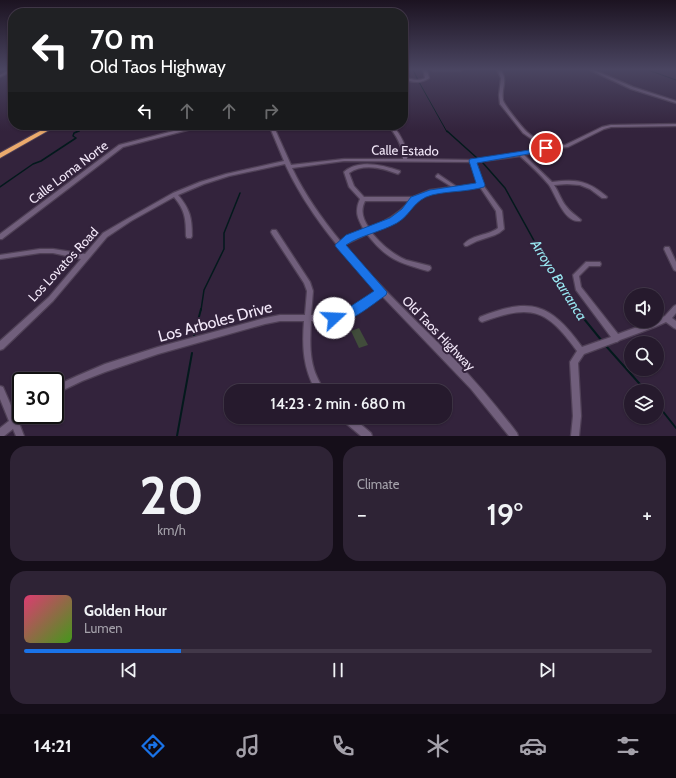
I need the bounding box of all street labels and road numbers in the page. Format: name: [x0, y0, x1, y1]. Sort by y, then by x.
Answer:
street label: Calle Loma Norte: [25, 137, 111, 207]
street label: Calle Estado: [371, 141, 439, 159]
street label: Los Lovatos Road: [25, 224, 101, 304]
street label: Old Taos Highway: [399, 292, 479, 374]
street label: Los Arboles Drive: [156, 297, 274, 346]

